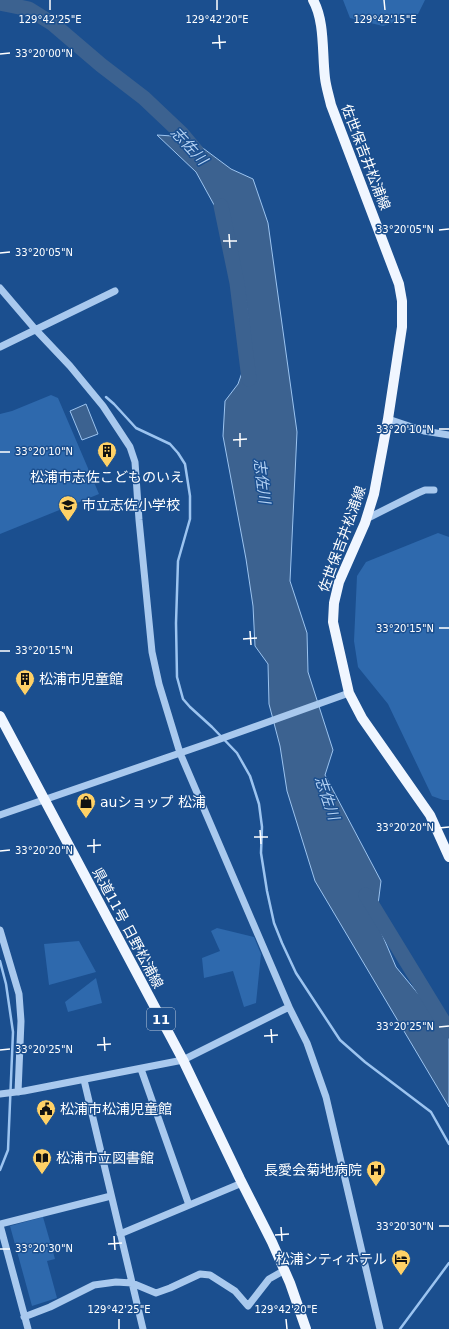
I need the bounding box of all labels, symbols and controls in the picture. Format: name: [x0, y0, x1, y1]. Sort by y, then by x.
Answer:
text: 129°42'25"E: [18, 14, 82, 25]
text: 129°42'20"E: [185, 14, 249, 25]
text: 129°42'15"E: [353, 14, 417, 25]
text: 33°20'00"N: [15, 48, 73, 59]
street label: 佐世保吉井松浦線: [338, 102, 394, 212]
water label: 志佐川: [167, 123, 212, 170]
text: 33°20'05"N: [376, 224, 434, 235]
text: 33°20'05"N: [15, 247, 73, 258]
text: 33°20'10"N: [376, 424, 434, 435]
building icon: 松浦市志佐こどものいえ: [96, 440, 118, 468]
text: 33°20'10"N: [15, 446, 73, 457]
water label: 志佐川: [250, 458, 274, 506]
place label: 松浦市志佐こどものいえ: [30, 469, 184, 485]
street label: 佐世保吉井松浦線: [315, 484, 369, 594]
school or university icon: 市立志佐小学校: [57, 494, 79, 522]
place label: 市立志佐小学校: [82, 497, 180, 513]
text: 33°20'15"N: [376, 623, 434, 634]
text: 33°20'15"N: [15, 645, 73, 656]
building icon: 松浦市児童館: [14, 668, 36, 696]
place label: 松浦市児童館: [39, 671, 123, 687]
water label: 志佐川: [311, 774, 343, 824]
shop icon: auショップ 松浦: [75, 791, 97, 819]
place label: auショップ 松浦: [100, 794, 206, 810]
text: 33°20'20"N: [376, 822, 434, 833]
text: 33°20'20"N: [15, 845, 73, 856]
street label: 県道11号 日野松浦線: [89, 865, 167, 991]
road number: 11: [147, 1008, 175, 1030]
text: 33°20'25"N: [376, 1021, 434, 1032]
text: 33°20'25"N: [15, 1044, 73, 1055]
public building icon: 松浦市松浦児童館: [35, 1098, 57, 1126]
place label: 松浦市松浦児童館: [60, 1101, 172, 1117]
library icon: 松浦市立図書館: [31, 1147, 53, 1175]
place label: 松浦市立図書館: [56, 1150, 154, 1166]
hospital icon: 長愛会菊地病院: [365, 1159, 387, 1187]
place label: 長愛会菊地病院: [264, 1162, 362, 1178]
text: 33°20'30"N: [376, 1221, 434, 1232]
text: 33°20'30"N: [15, 1243, 73, 1254]
hotel icon: 松浦シティホテル: [390, 1248, 412, 1276]
place label: 松浦シティホテル: [276, 1251, 387, 1267]
text: 129°42'25"E: [87, 1304, 151, 1315]
text: 129°42'20"E: [254, 1304, 318, 1315]

